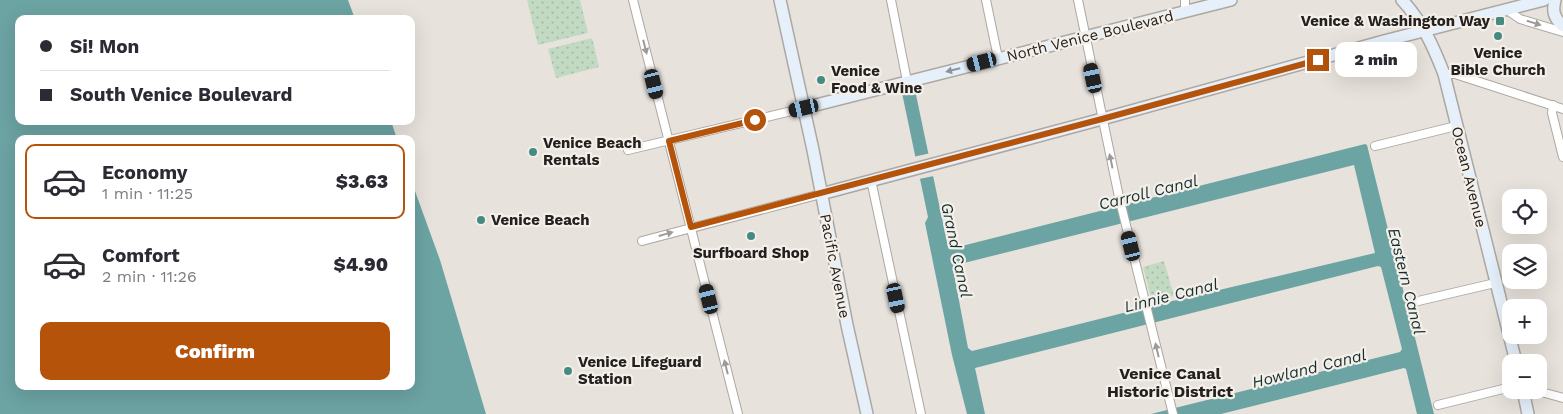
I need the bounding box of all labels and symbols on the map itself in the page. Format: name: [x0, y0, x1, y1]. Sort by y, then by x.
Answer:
street label: North Venice Boulevard: [1005, 7, 1175, 65]
place label: Venice & Washington Way: [1301, 12, 1491, 30]
marker: Venice & Washington Way: [1494, 15, 1506, 27]
one-way arrow: [1526, 20, 1541, 28]
marker: Venice Bible Church: [1492, 30, 1504, 42]
one-way arrow: [641, 40, 649, 55]
callout: 2 min: [1336, 42, 1418, 78]
place label: Venice Bible Church: [1451, 44, 1545, 79]
route end: [1307, 49, 1329, 71]
car: [965, 51, 998, 73]
place label: Venice Food & Wine: [831, 62, 922, 97]
car: [1082, 62, 1103, 94]
one-way arrow: [945, 66, 960, 74]
car: [643, 68, 664, 100]
marker: Venice Food & Wine: [815, 74, 827, 86]
car: [787, 97, 820, 119]
route start: [744, 109, 766, 131]
street label: Ocean Avenue: [1448, 125, 1490, 229]
place label: Venice Beach Rentals: [543, 134, 642, 169]
marker: Venice Beach Rentals: [527, 146, 539, 158]
one-way arrow: [1107, 154, 1115, 169]
water label: Carroll Canal: [1097, 171, 1200, 214]
water label: Grand Canal: [937, 201, 976, 299]
place label: Venice Beach: [491, 211, 590, 229]
street label: Pacific Avenue: [816, 212, 854, 320]
marker: Venice Beach: [475, 214, 487, 226]
water label: Eastern Canal: [1384, 226, 1429, 337]
one-way arrow: [659, 229, 674, 237]
marker: Surfboard Shop: [745, 230, 757, 242]
car: [1120, 230, 1141, 262]
place label: Surfboard Shop: [693, 244, 809, 262]
water label: Linnie Canal: [1122, 275, 1220, 316]
car: [885, 282, 906, 314]
car: [698, 283, 719, 315]
one-way arrow: [1153, 343, 1161, 358]
water label: Howland Canal: [1250, 345, 1368, 392]
place label: Venice Lifeguard Station: [578, 353, 702, 388]
one-way arrow: [722, 359, 730, 374]
district label: Venice Canal Historic District: [1107, 364, 1233, 401]
marker: Venice Lifeguard Station: [562, 365, 574, 377]

